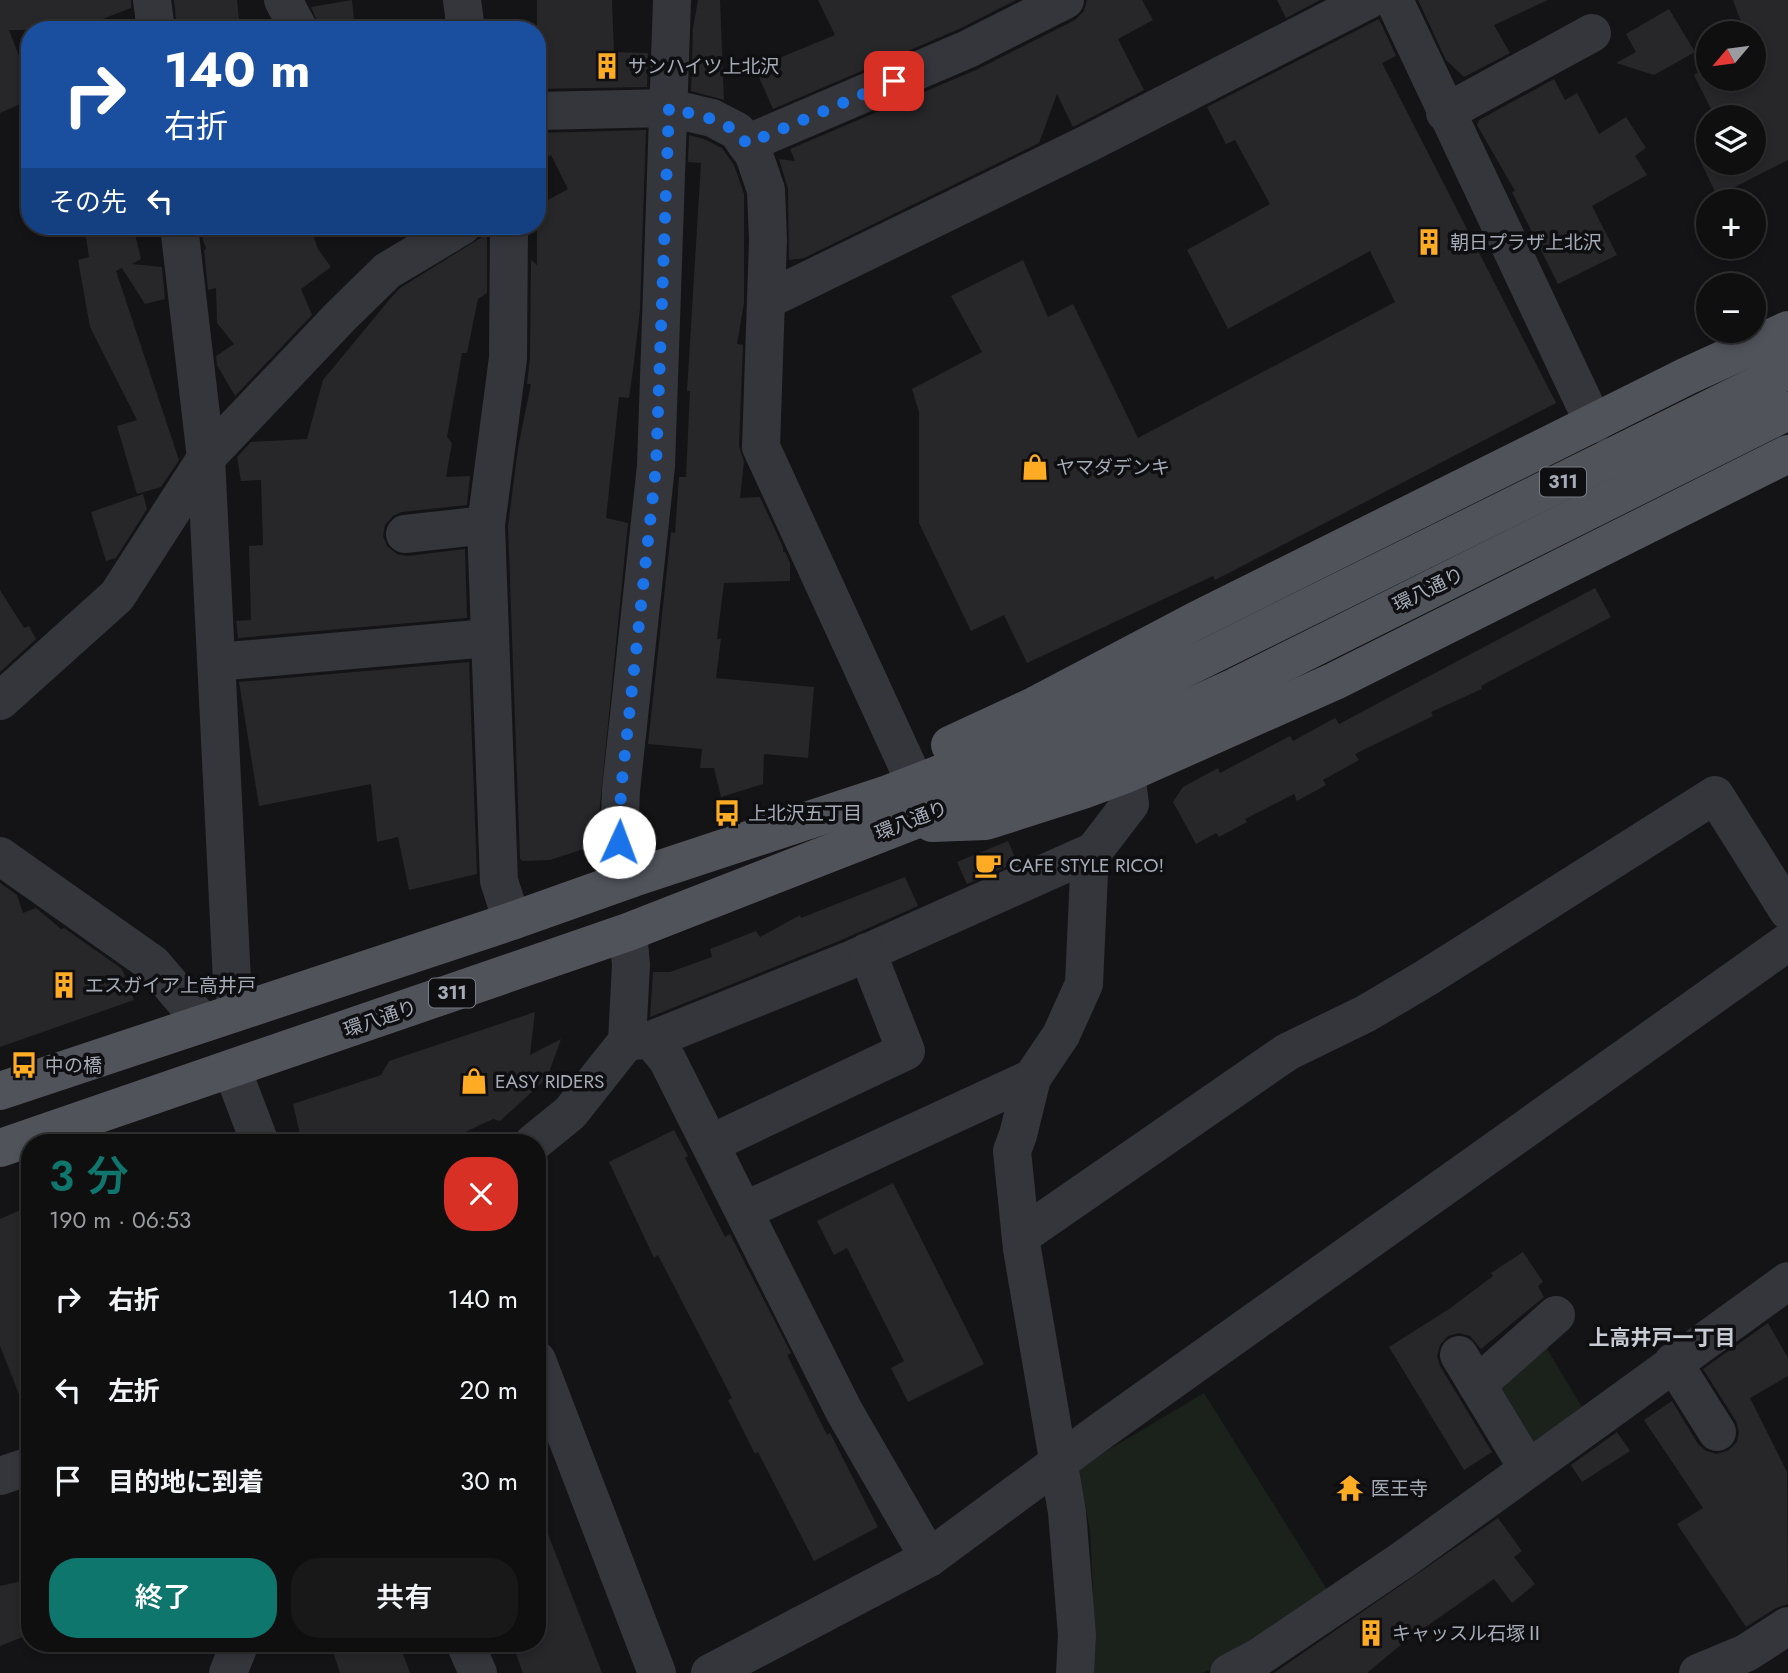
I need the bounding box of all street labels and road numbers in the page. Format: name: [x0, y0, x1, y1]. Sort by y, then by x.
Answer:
road number: 311: [1540, 468, 1586, 496]
street label: 環八通り: [1388, 561, 1468, 618]
street label: 環八通り: [871, 794, 952, 847]
road number: 311: [429, 978, 475, 1008]
street label: 環八通り: [340, 993, 420, 1044]

